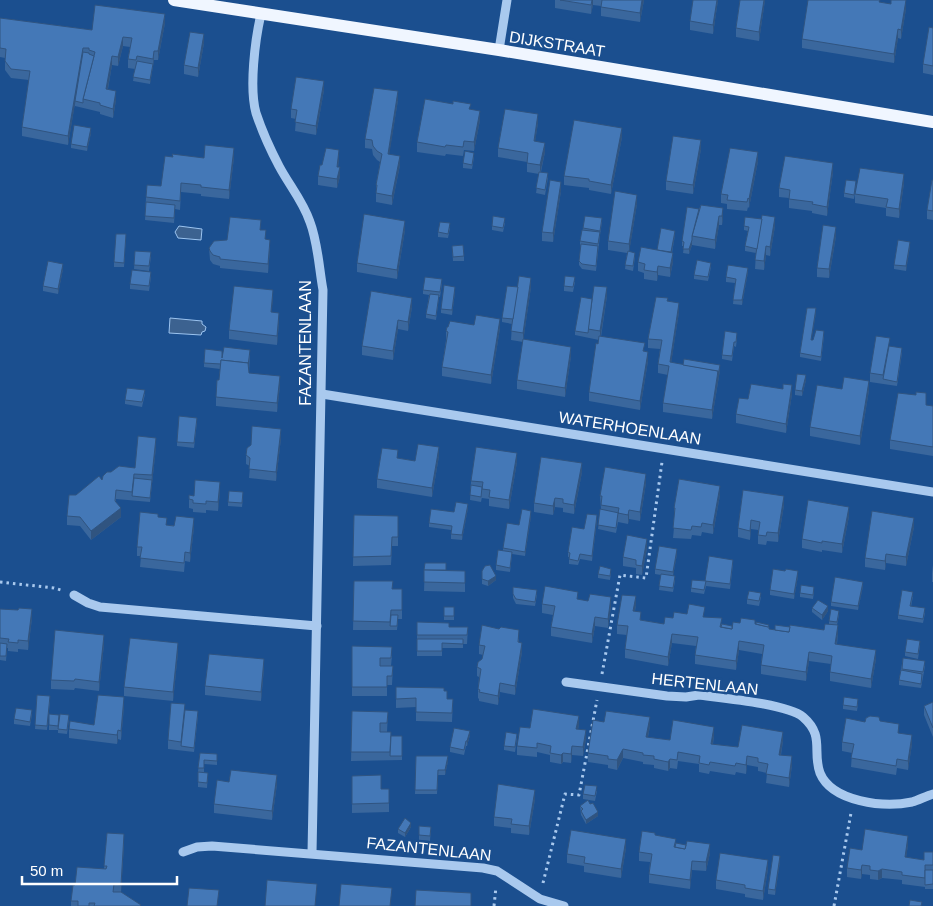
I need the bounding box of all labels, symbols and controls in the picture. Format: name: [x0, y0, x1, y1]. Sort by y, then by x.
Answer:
street label: DIJKSTRAAT: [508, 28, 606, 60]
street label: FAZANTENLAAN: [297, 280, 314, 406]
street label: WATERHOENLAAN: [558, 408, 702, 448]
street label: HERTENLAAN: [651, 670, 759, 698]
street label: FAZANTENLAAN: [366, 834, 492, 864]
scale bar: [22, 854, 178, 886]
text: 50 m: [30, 862, 63, 879]

